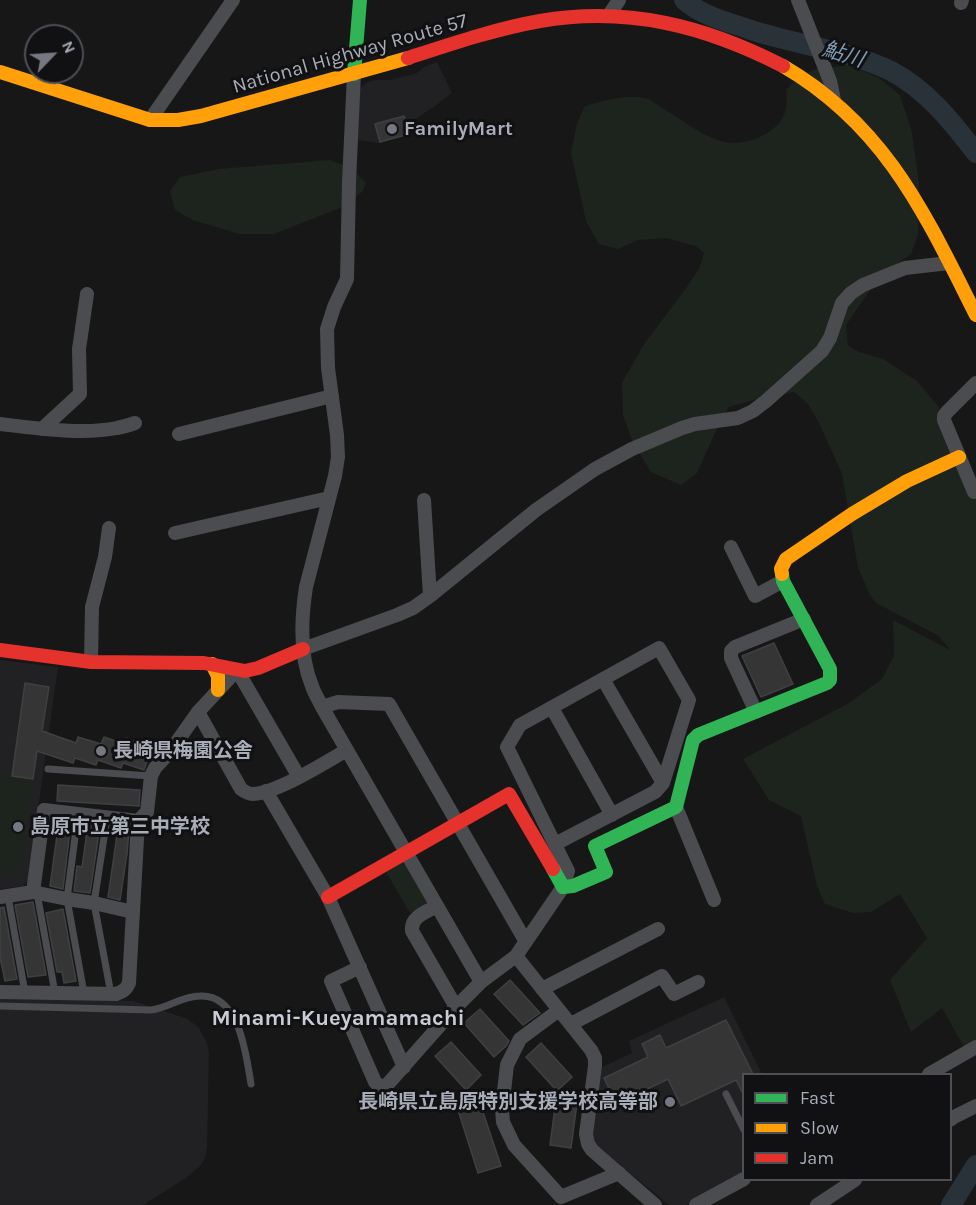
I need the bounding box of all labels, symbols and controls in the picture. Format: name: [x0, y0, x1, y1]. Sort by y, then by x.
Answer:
street label: National Highway Route 57: [230, 9, 470, 99]
north arrow: [24, 24, 84, 84]
water label: 鮎川: [819, 37, 867, 73]
text: N: [58, 38, 80, 56]
place label: FamilyMart: [404, 117, 513, 141]
marker: FamilyMart: [385, 122, 399, 136]
place label: 長崎県梅園公舎: [113, 739, 253, 763]
marker: 長崎県梅園公舎: [94, 744, 108, 758]
place label: 島原市立第三中学校: [30, 815, 210, 839]
marker: 島原市立第三中学校: [11, 820, 25, 834]
district label: Minami-Kueyamamachi: [211, 1006, 465, 1032]
legend: [742, 1073, 952, 1181]
text: Fast: [800, 1087, 835, 1109]
place label: 長崎県立島原特別支援学校高等部: [358, 1090, 658, 1114]
marker: 長崎県立島原特別支援学校高等部: [663, 1095, 677, 1109]
text: Slow: [800, 1117, 839, 1139]
text: Jam: [800, 1147, 834, 1169]

